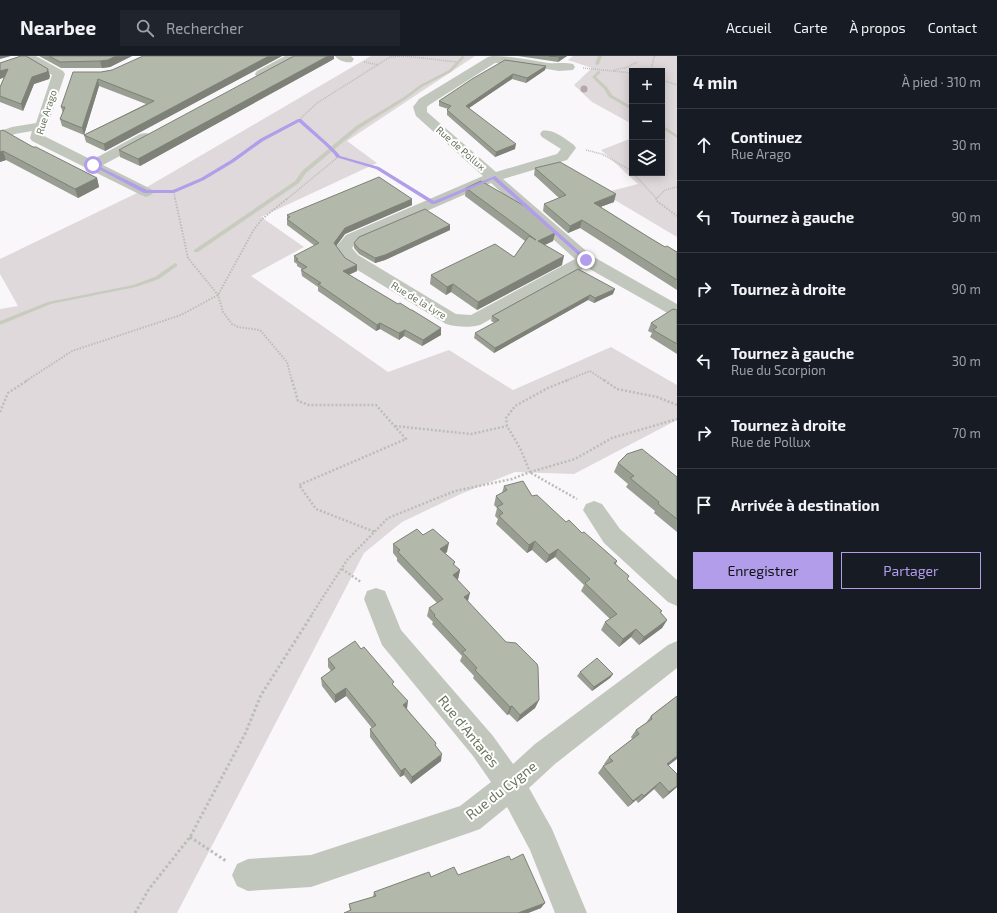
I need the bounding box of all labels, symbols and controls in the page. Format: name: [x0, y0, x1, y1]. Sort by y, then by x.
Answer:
search box: [120, 10, 400, 46]
text: Nearbee: [20, 16, 96, 39]
icon: search: [134, 17, 156, 39]
text: Rechercher: [166, 19, 243, 37]
text: Accueil: [726, 19, 771, 36]
text: Carte: [793, 19, 828, 36]
text: À propos: [850, 19, 906, 36]
text: Contact: [928, 19, 977, 36]
map controls: [629, 68, 665, 176]
button: +: [629, 68, 665, 104]
text: 4 min: [693, 72, 737, 92]
text: À pied · 310 m: [902, 74, 981, 90]
street label: Rue Arago: [33, 88, 59, 136]
button: −: [629, 104, 665, 140]
street label: Rue de Pollux: [434, 123, 489, 173]
text: Continuez: [731, 128, 802, 146]
icon: ahead: [693, 134, 715, 156]
text: 30 m: [952, 137, 981, 153]
button: layers: [629, 140, 665, 176]
text: Rue Arago: [731, 146, 791, 162]
route start: [84, 156, 102, 174]
icon: left: [693, 206, 715, 228]
text: Tournez à gauche: [731, 208, 854, 226]
text: 90 m: [951, 209, 981, 225]
route end: [577, 251, 595, 269]
icon: right: [693, 278, 715, 300]
street label: Rue de la Lyre: [389, 279, 449, 321]
text: Tournez à droite: [731, 280, 846, 298]
text: 90 m: [951, 281, 981, 297]
text: Tournez à gauche: [731, 344, 854, 362]
icon: left: [693, 350, 715, 372]
text: 30 m: [952, 353, 981, 369]
text: Rue du Scorpion: [731, 362, 826, 378]
text: Tournez à droite: [731, 416, 846, 434]
icon: right: [693, 422, 715, 444]
text: 70 m: [952, 425, 981, 441]
text: Rue de Pollux: [731, 434, 811, 450]
icon: arrive: [693, 494, 715, 516]
text: Arrivée à destination: [731, 496, 879, 514]
button: Enregistrer: [693, 552, 833, 589]
button: Partager: [841, 552, 981, 589]
street label: Rue d'Antarès: [435, 692, 503, 770]
street label: Rue du Cygne: [462, 757, 540, 823]

